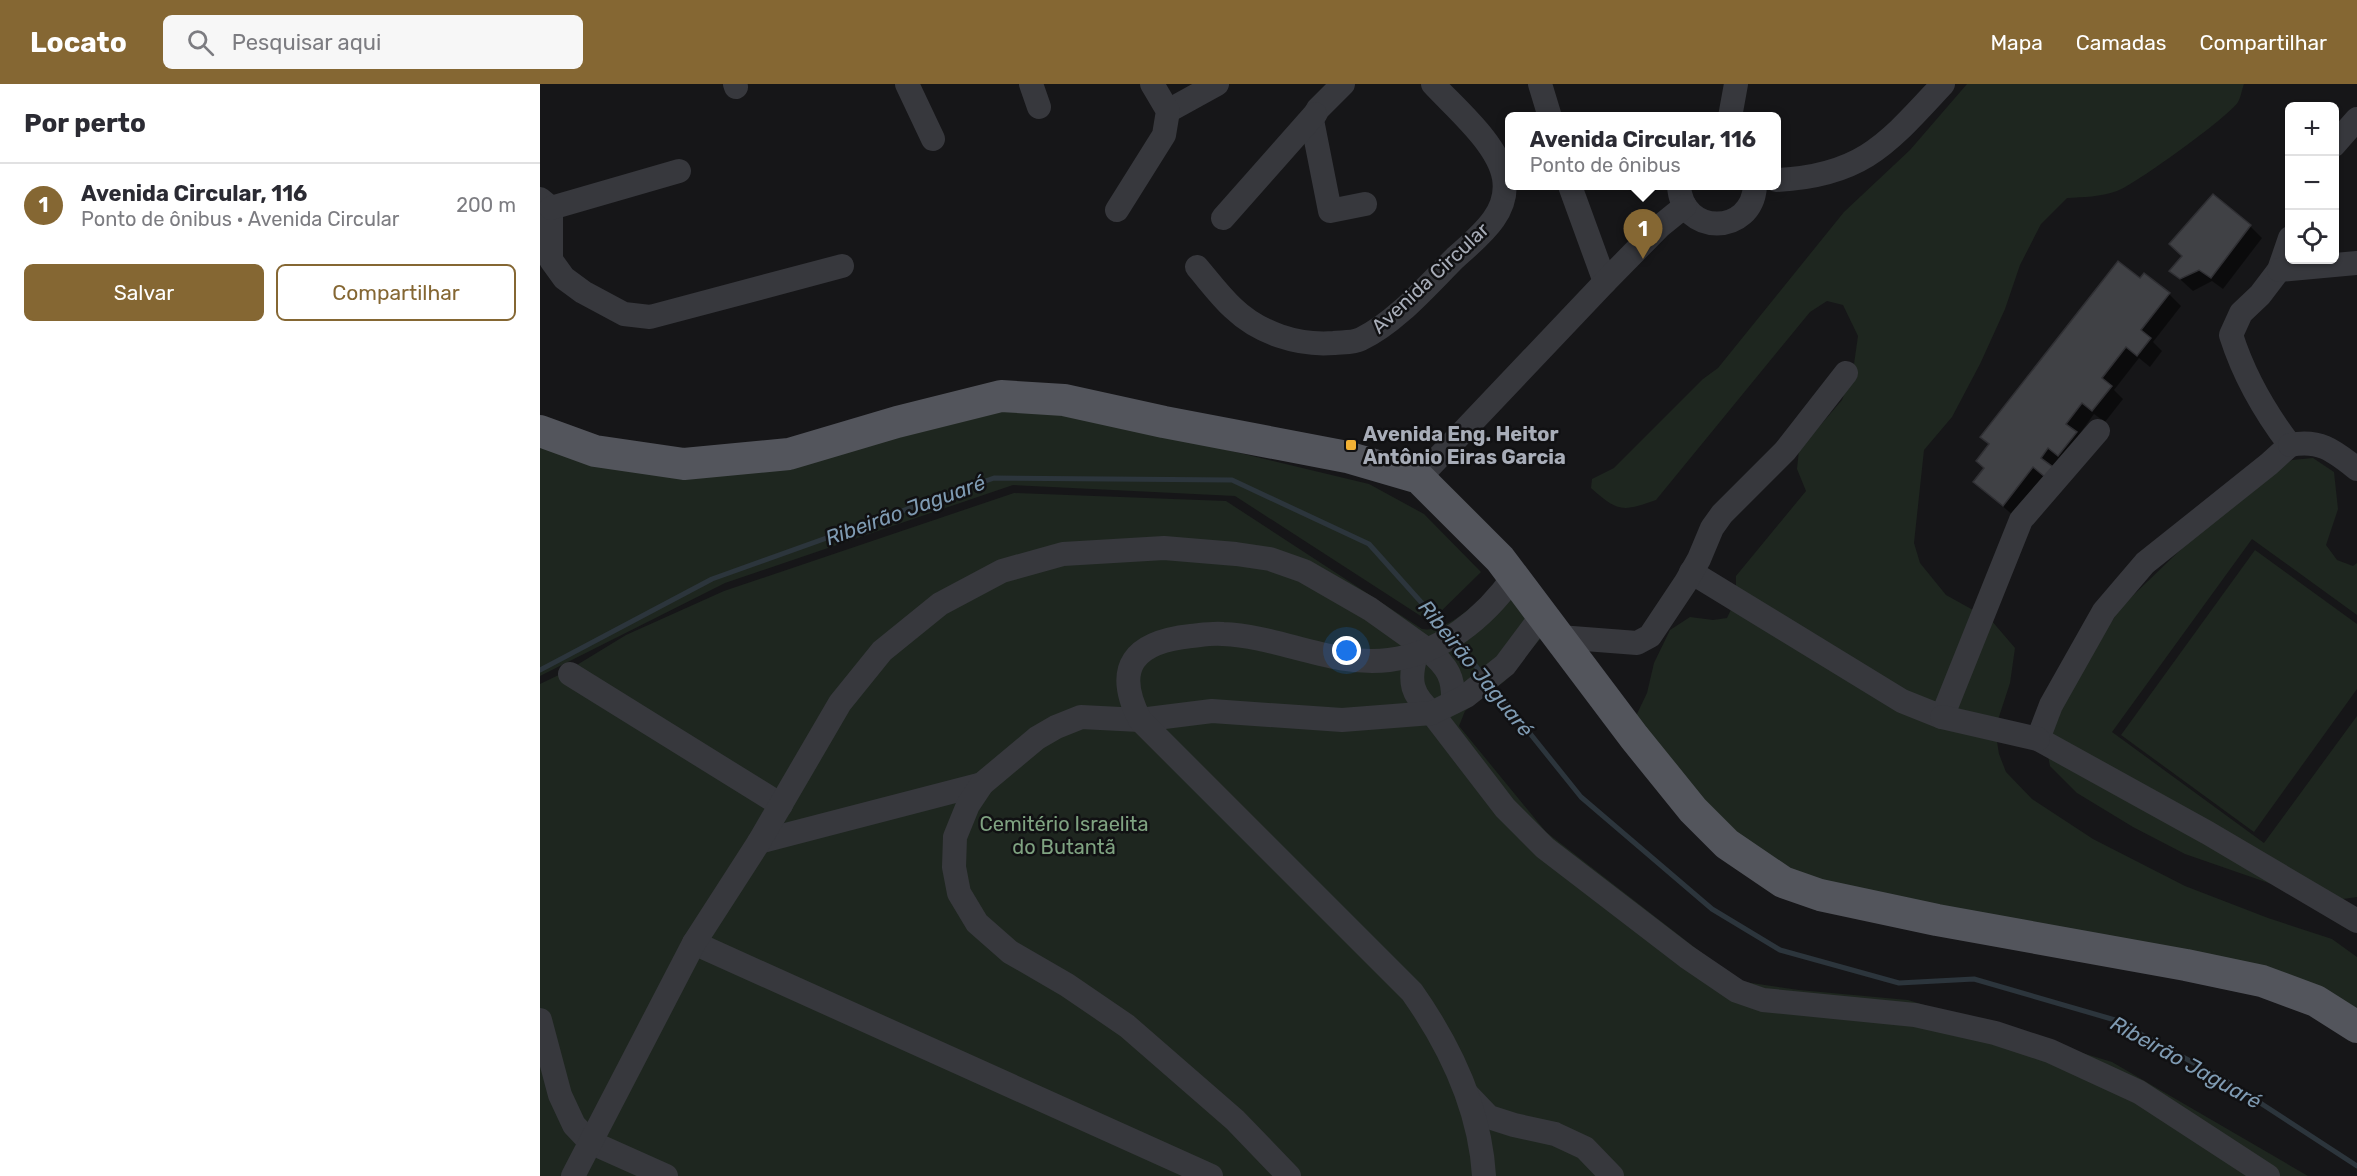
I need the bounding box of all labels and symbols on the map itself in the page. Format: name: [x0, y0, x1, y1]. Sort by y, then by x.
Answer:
pin: 1: [1624, 210, 1662, 259]
street label: Avenida Circular: [1366, 217, 1494, 338]
place label: Avenida Eng. Heitor Antônio Eiras Garcia: [1363, 422, 1566, 469]
marker: Avenida Eng. Heitor Antônio Eiras Garcia: [1344, 438, 1358, 452]
water label: Ribeirão Jaguaré: [822, 469, 989, 551]
water label: Ribeirão Jaguaré: [1413, 595, 1539, 742]
your location: [1332, 636, 1361, 665]
park label: Cemitério Israelita do Butantã: [980, 812, 1148, 859]
water label: Ribeirão Jaguaré: [2106, 1010, 2266, 1114]

